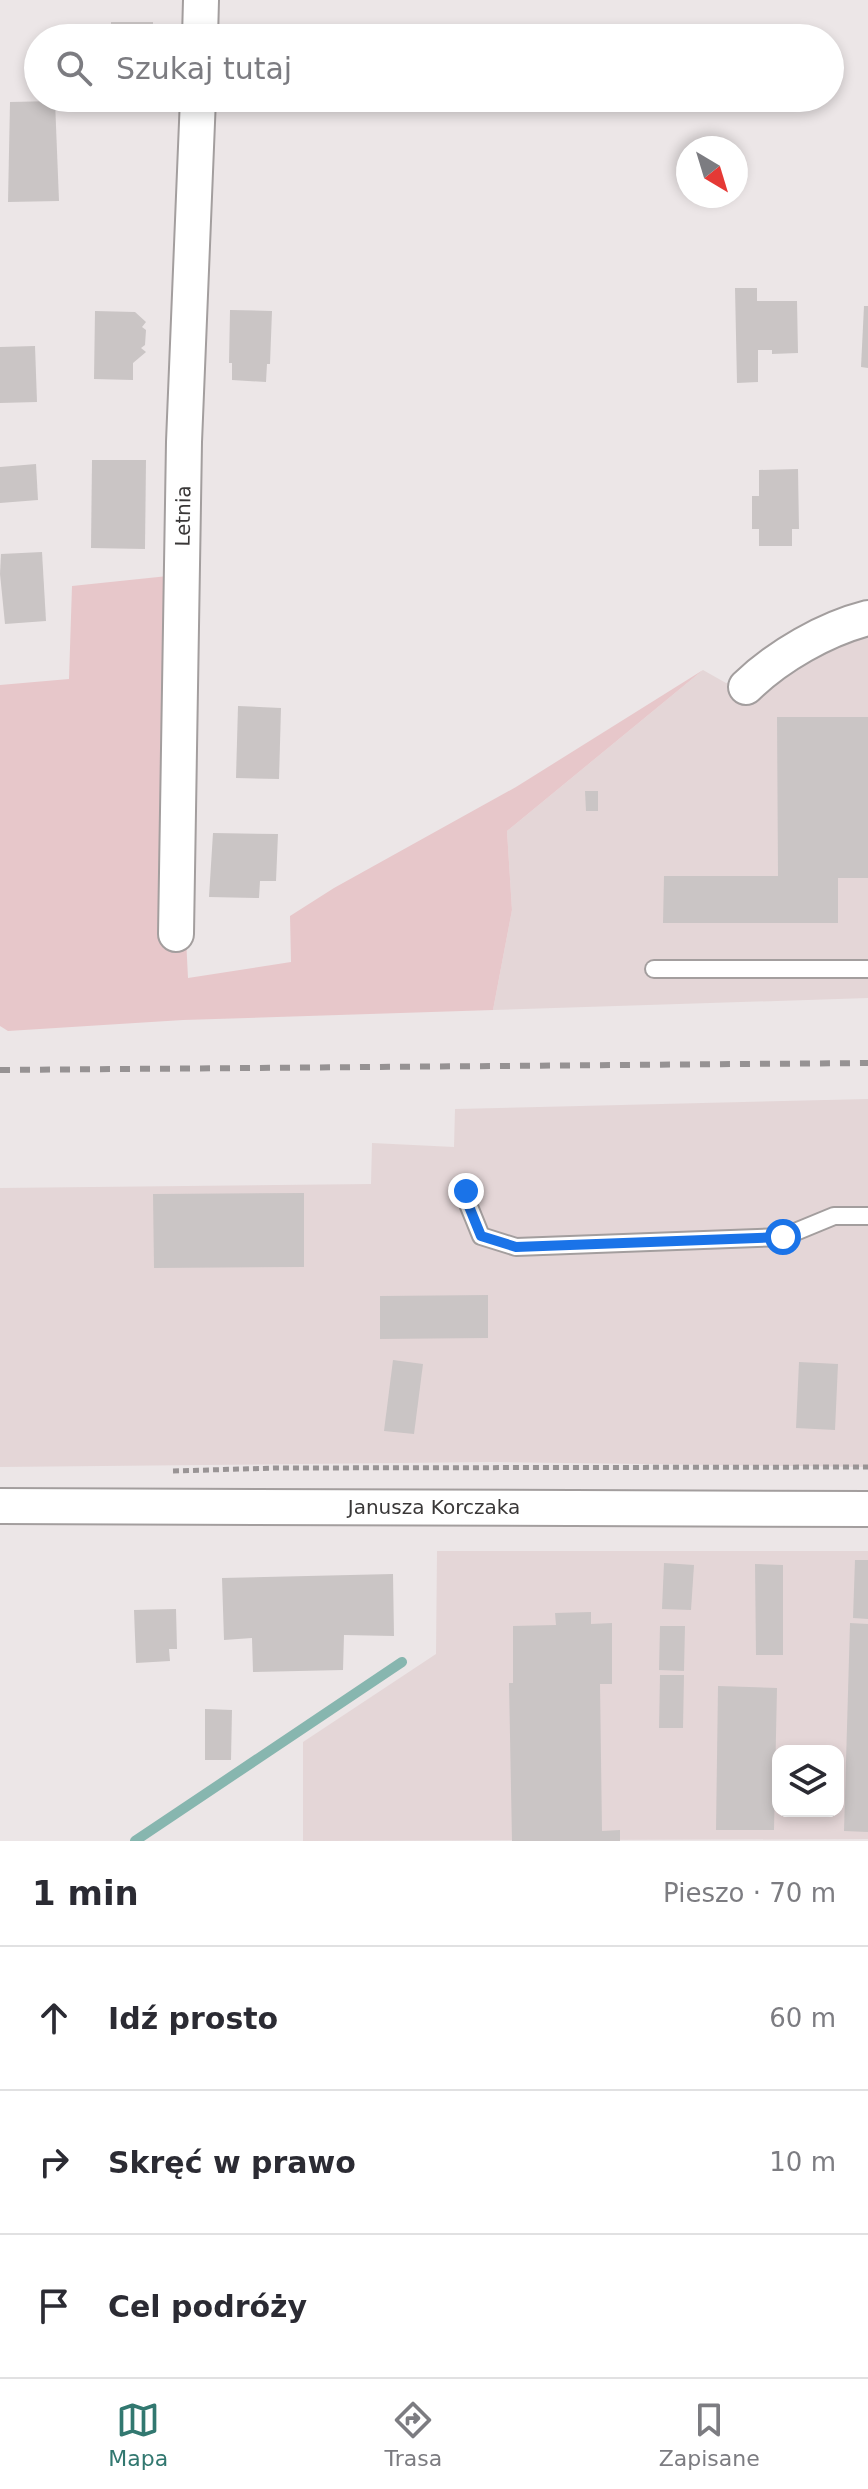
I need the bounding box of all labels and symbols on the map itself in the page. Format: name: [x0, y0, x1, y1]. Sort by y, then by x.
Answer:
north arrow: [676, 136, 748, 208]
street label: Letnia: [170, 485, 196, 547]
route end: [448, 1173, 484, 1209]
route start: [765, 1219, 801, 1255]
street label: Janusza Korczaka: [346, 1495, 520, 1519]

